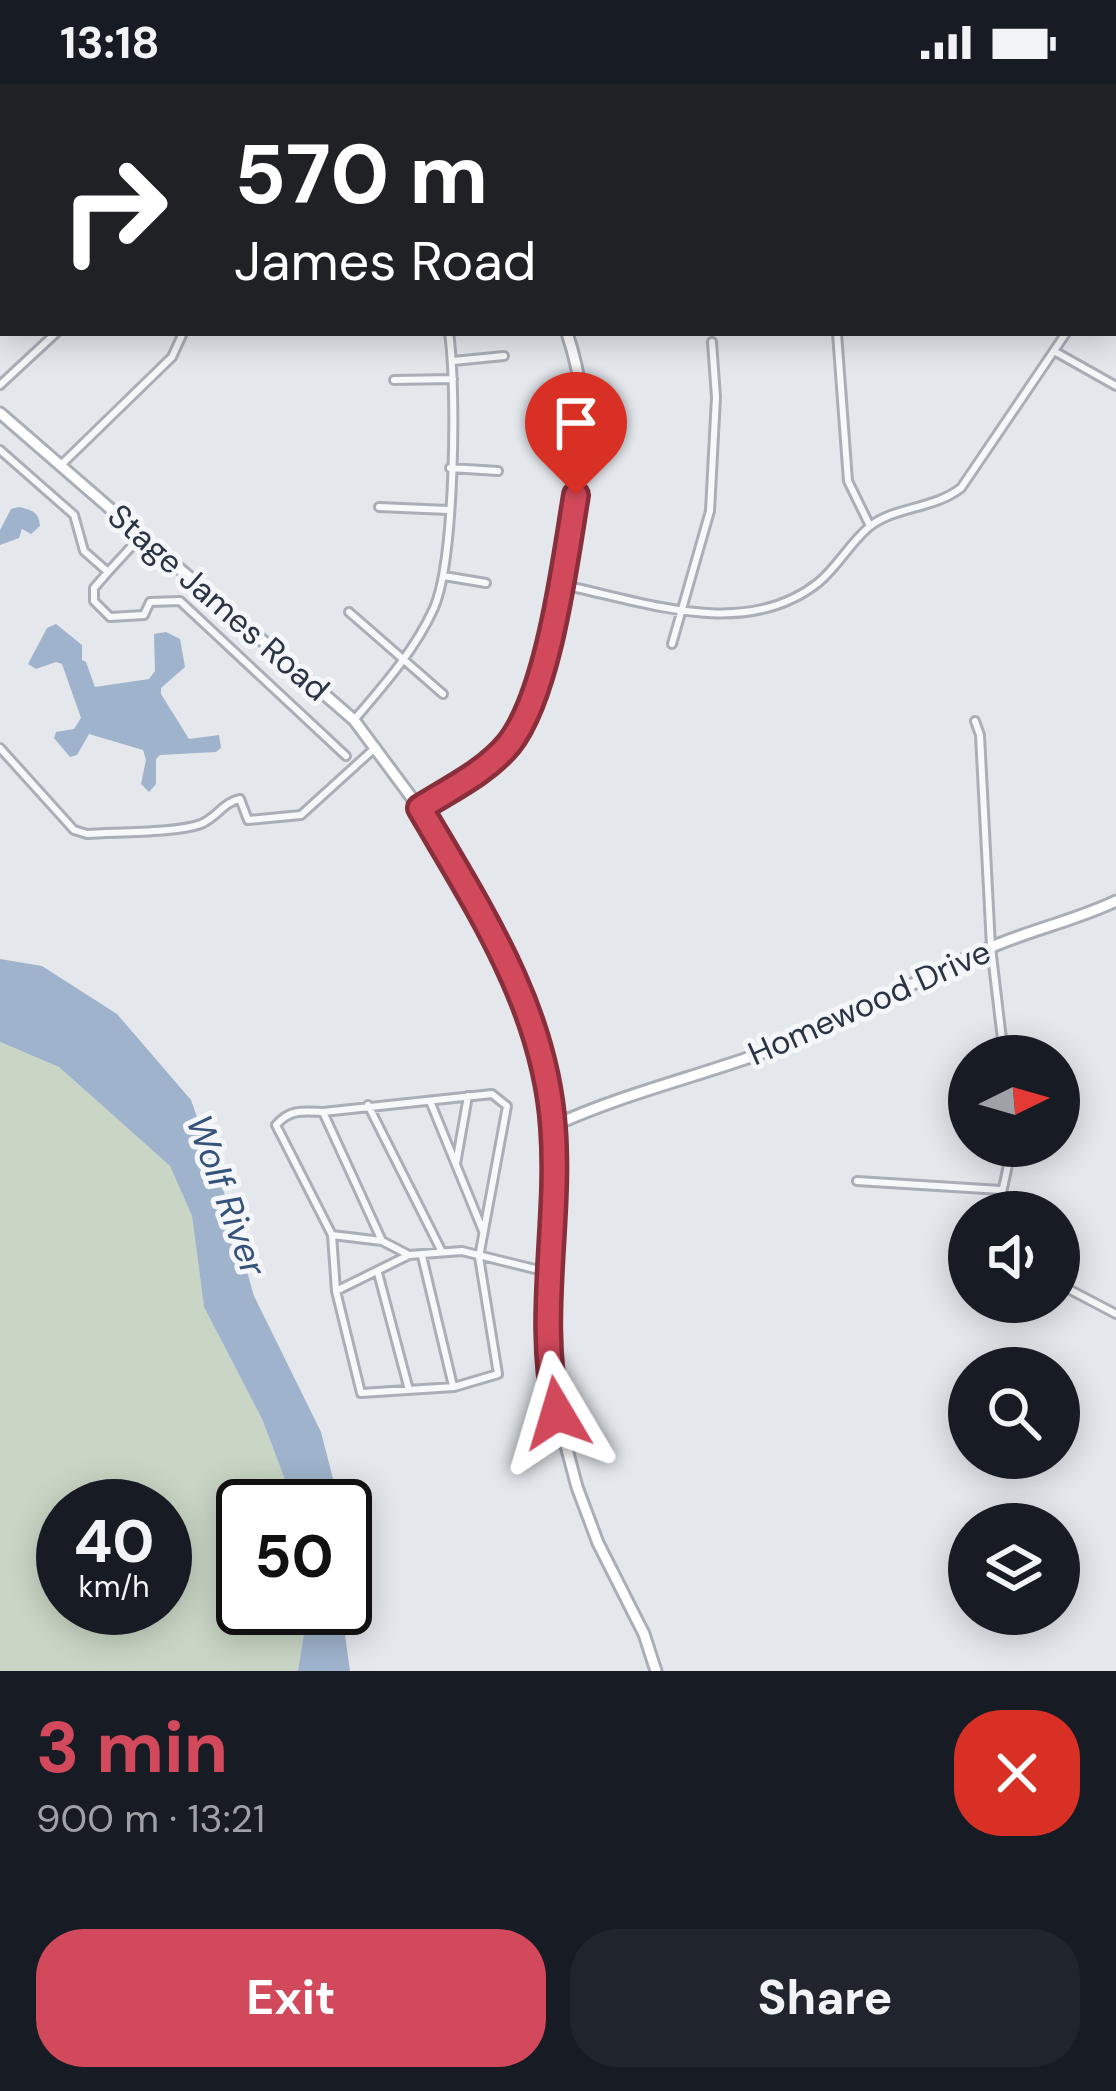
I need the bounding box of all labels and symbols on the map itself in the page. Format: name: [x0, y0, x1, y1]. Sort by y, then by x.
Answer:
pin: [525, 372, 627, 495]
street label: Stage James Road: [99, 494, 338, 710]
street label: Homewood Drive: [741, 930, 997, 1075]
north arrow: [948, 1035, 1080, 1167]
water label: Wolf River: [176, 1108, 278, 1284]
position arrow: [494, 1350, 620, 1476]
speed limit sign: 50: [216, 1479, 372, 1635]

